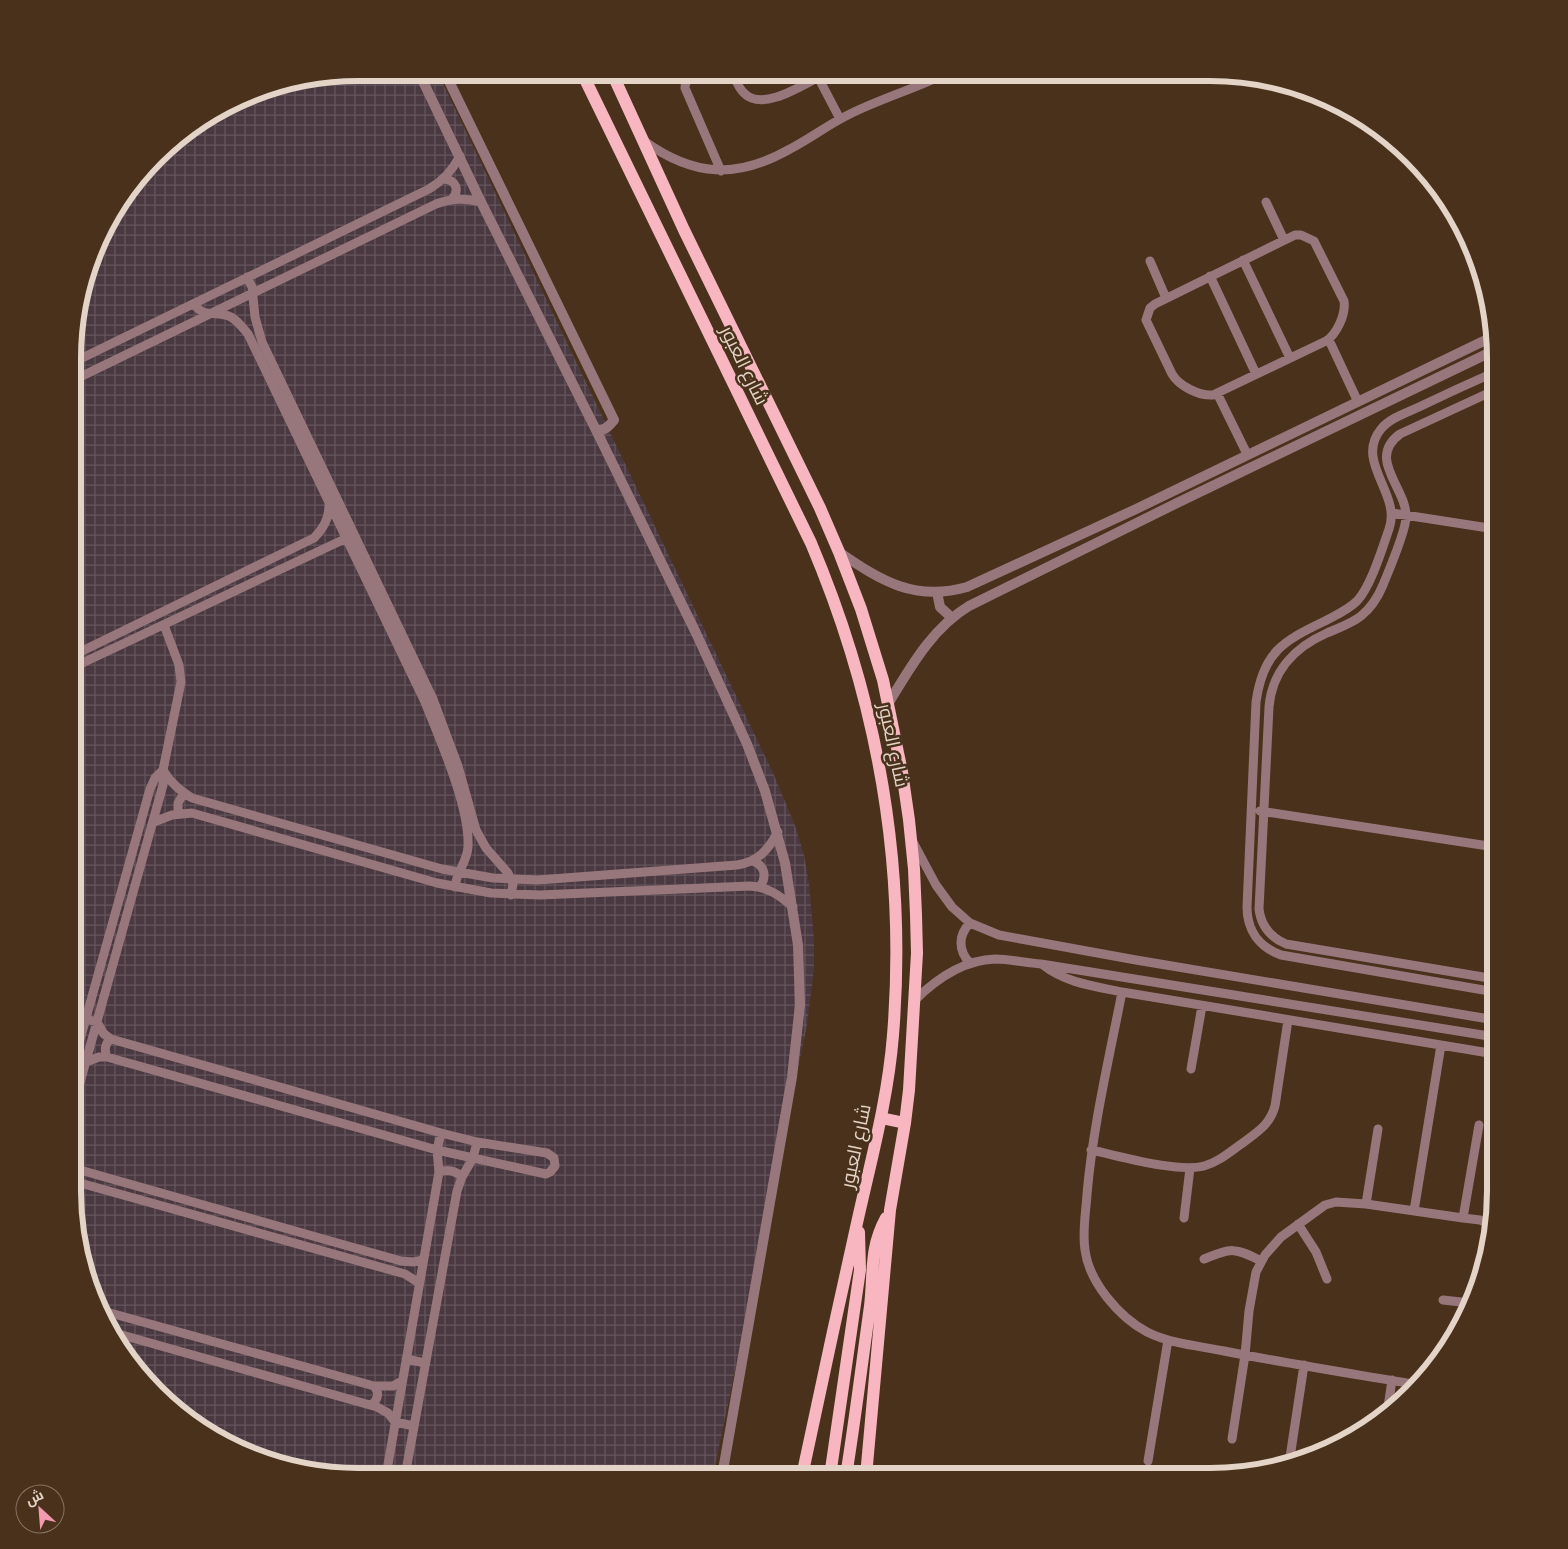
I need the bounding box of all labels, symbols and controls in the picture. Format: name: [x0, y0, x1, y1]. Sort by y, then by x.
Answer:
street label: شارع العبور: [713, 321, 773, 409]
street label: شارع العبور: [871, 700, 913, 790]
street label: شارع العبور: [836, 1102, 878, 1192]
north arrow: [15, 1484, 65, 1534]
text: ش: [23, 1486, 46, 1509]

